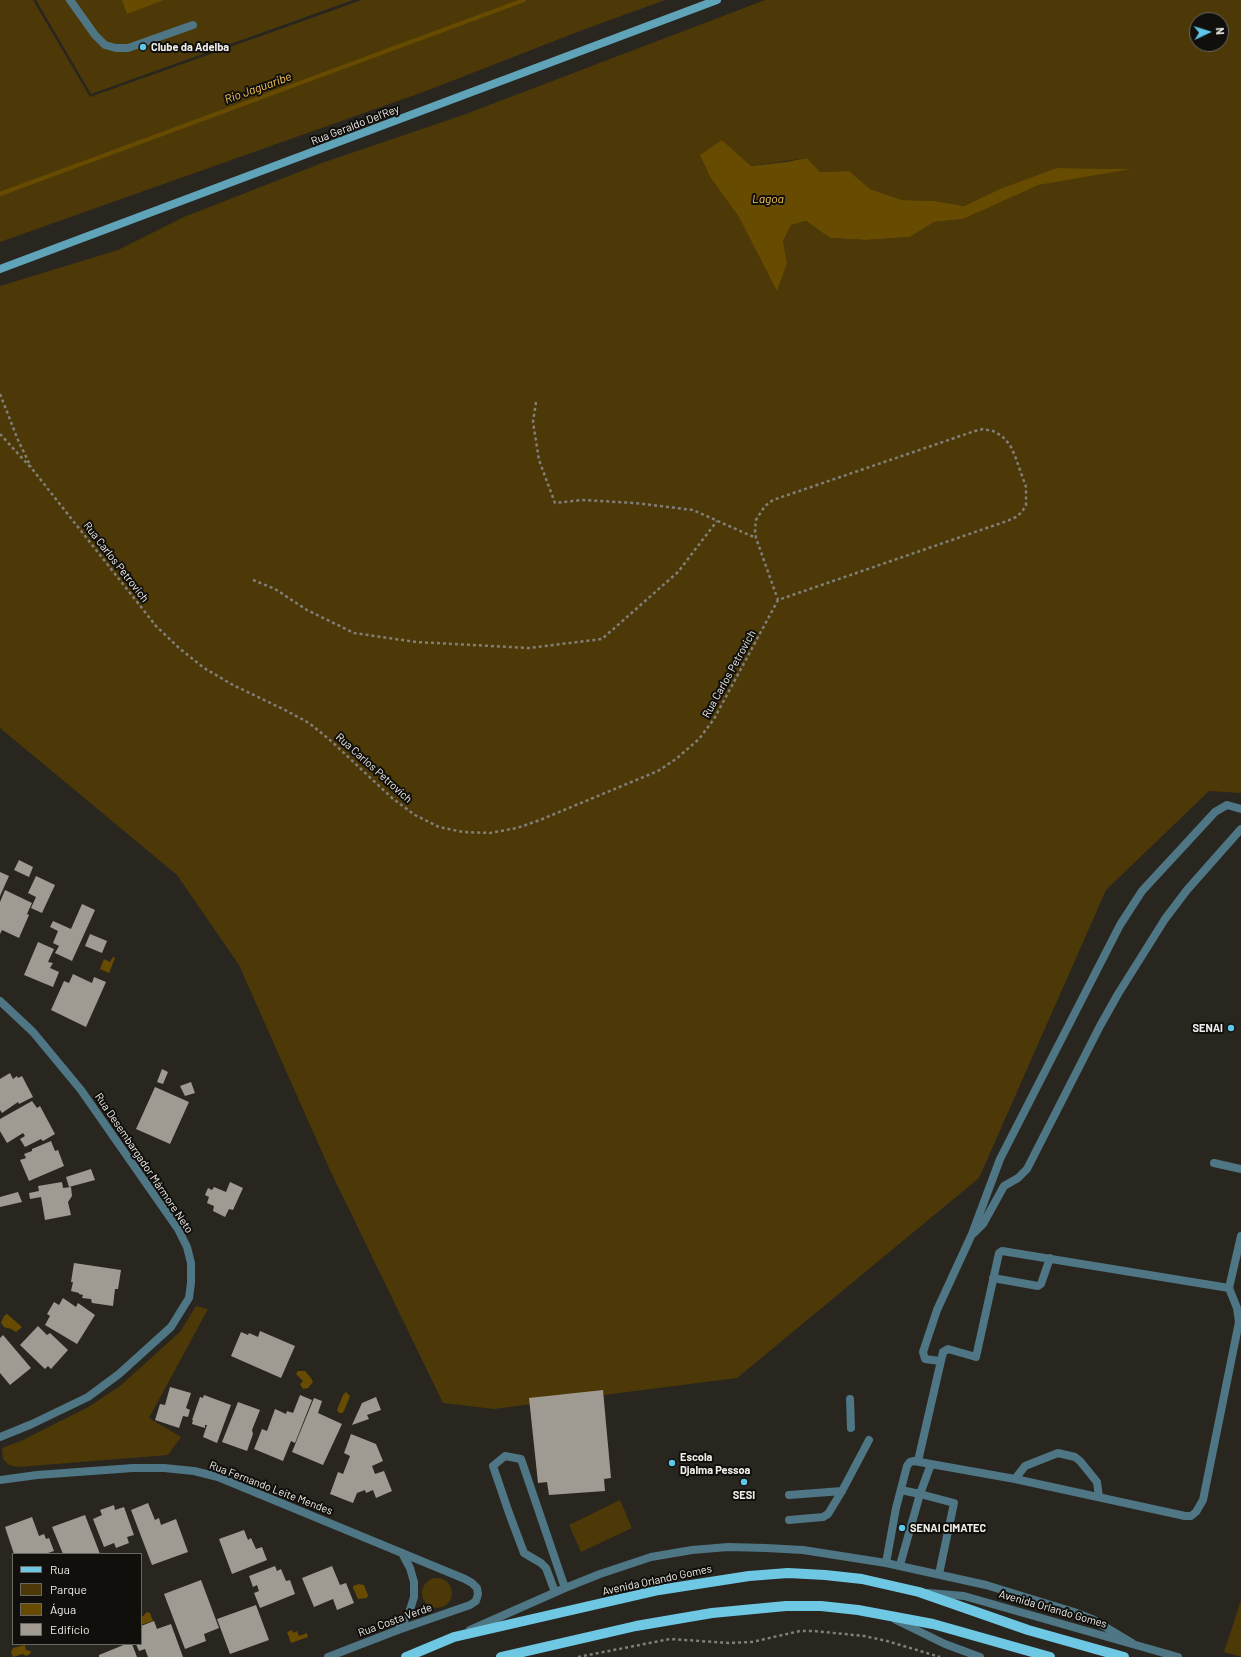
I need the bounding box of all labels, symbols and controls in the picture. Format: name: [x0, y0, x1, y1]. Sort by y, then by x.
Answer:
north arrow: [1189, 12, 1229, 52]
text: N: [1214, 27, 1227, 35]
place label: Clube da Adelba: [151, 40, 229, 54]
marker: Clube da Adelba: [138, 42, 148, 52]
water label: Rio Jaguaribe: [222, 69, 294, 107]
street label: Rua Geraldo Del'Rey: [309, 102, 401, 148]
water label: Lagoa: [752, 192, 784, 206]
street label: Rua Carlos Petrovich: [81, 519, 151, 605]
street label: Rua Carlos Petrovich: [699, 628, 759, 720]
street label: Rua Carlos Petrovich: [333, 730, 415, 806]
place label: SENAI: [1192, 1021, 1223, 1035]
marker: SENAI: [1226, 1023, 1236, 1033]
street label: Rua Desembargador Mármore Neto: [92, 1090, 196, 1236]
place label: Escola Djalma Pessoa: [680, 1450, 750, 1476]
street label: Rua Fernando Leite Mendes: [207, 1458, 335, 1518]
marker: Escola Djalma Pessoa: [667, 1458, 677, 1468]
marker: SESI: [739, 1477, 749, 1487]
place label: SESI: [733, 1488, 755, 1502]
place label: SENAI CIMATEC: [910, 1521, 986, 1535]
marker: SENAI CIMATEC: [897, 1523, 907, 1533]
legend: [12, 1553, 142, 1645]
text: Rua: [50, 1562, 70, 1576]
street label: Avenida Orlando Gomes: [601, 1562, 713, 1598]
text: Parque: [50, 1582, 87, 1596]
street label: Avenida Orlando Gomes: [998, 1587, 1108, 1631]
street label: Rua Costa Verde: [356, 1600, 434, 1640]
text: Água: [50, 1602, 76, 1616]
text: Edifício: [50, 1622, 90, 1636]

